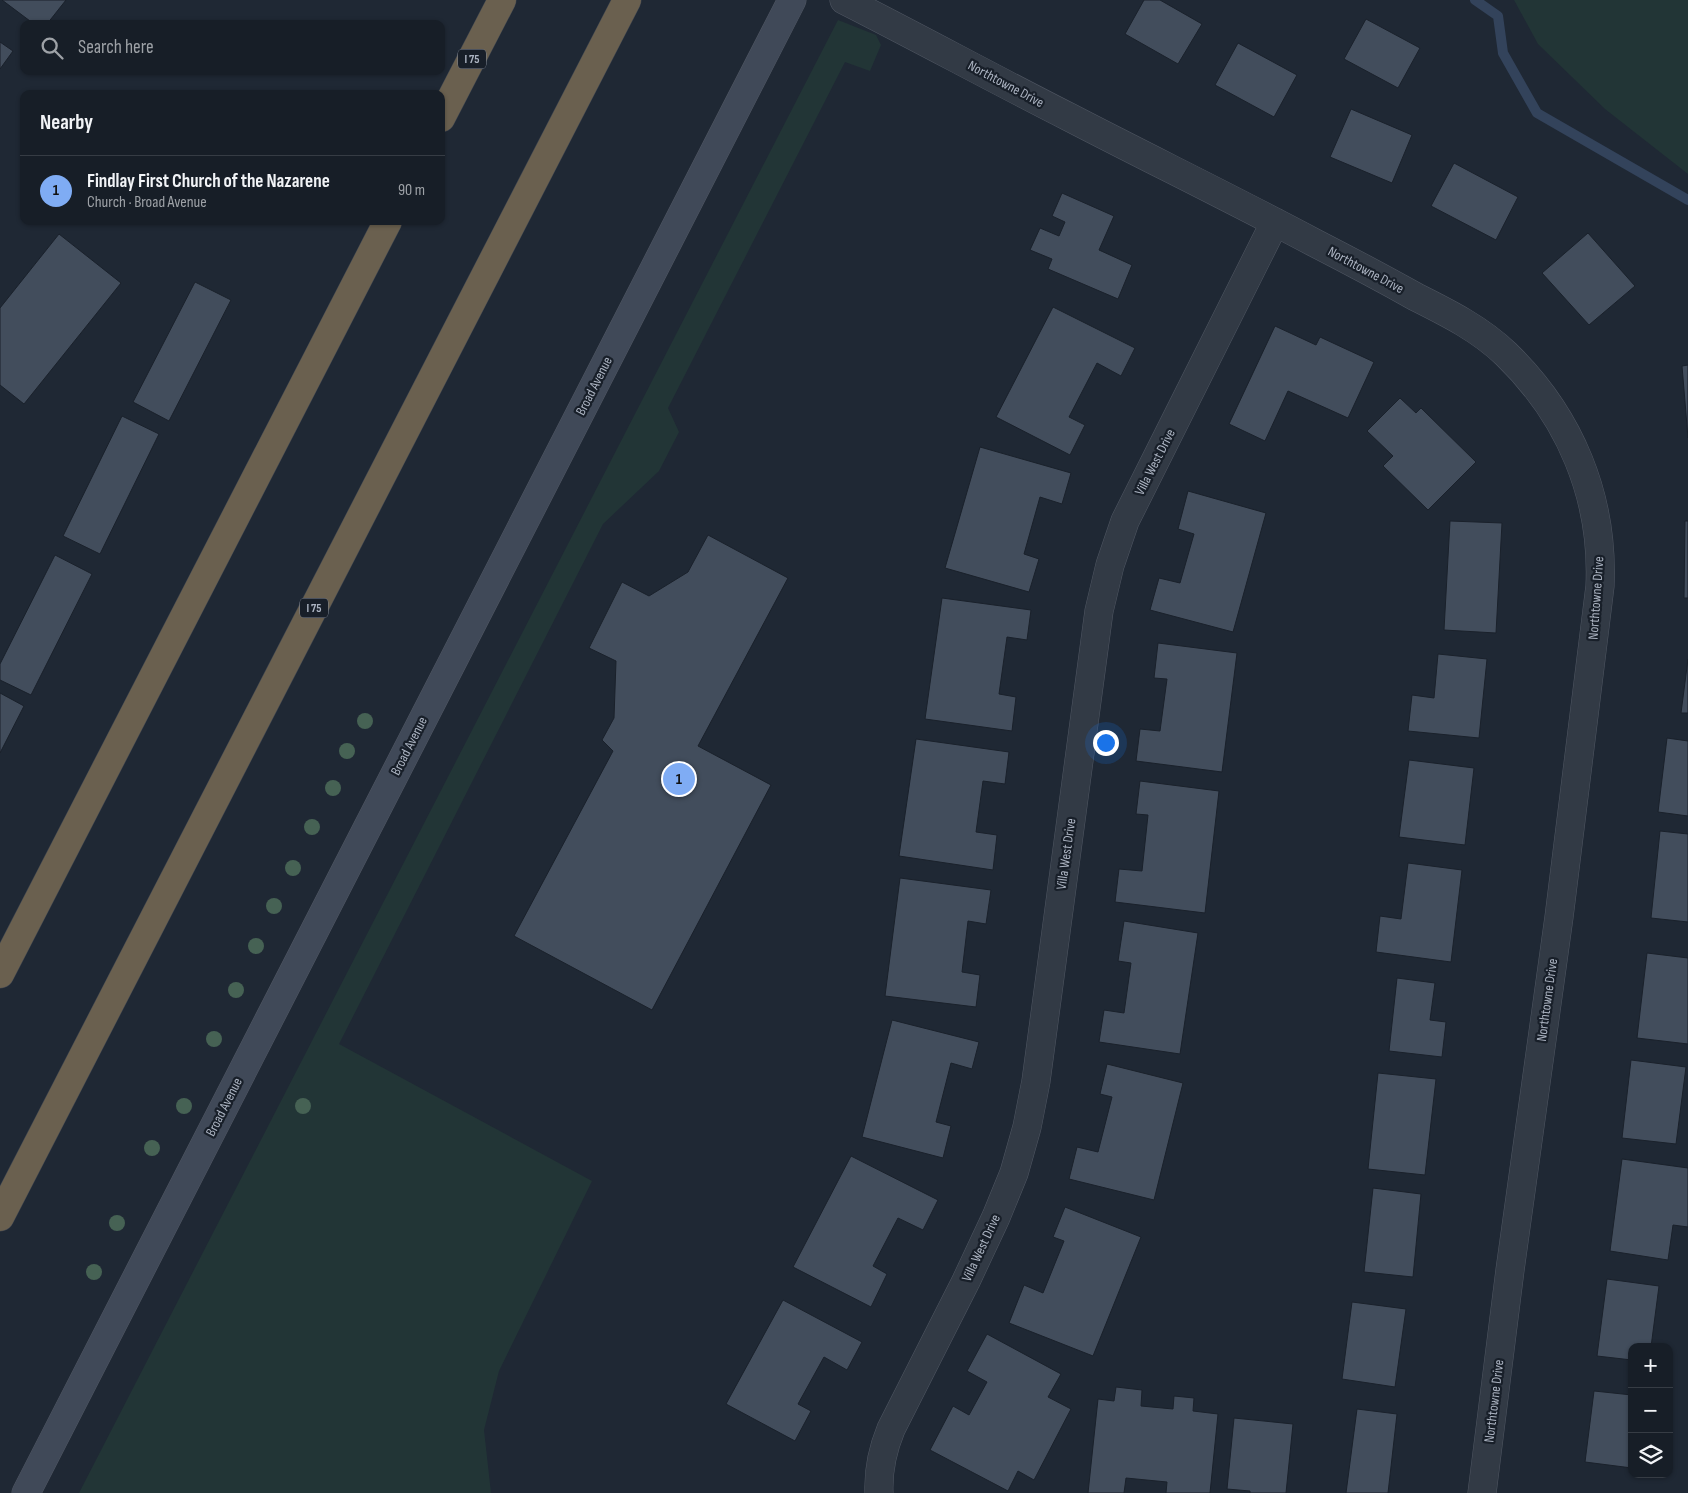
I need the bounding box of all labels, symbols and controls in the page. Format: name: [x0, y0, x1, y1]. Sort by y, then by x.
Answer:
search box: [20, 20, 445, 75]
icon: search: [38, 34, 66, 62]
text: Search here: [78, 36, 154, 59]
road number: I 75: [458, 50, 486, 68]
street label: Northtowne Drive: [965, 57, 1047, 111]
text: Nearby: [40, 110, 93, 135]
text: Findlay First Church of the Nazarene: [87, 170, 330, 193]
text: 1: [53, 181, 59, 200]
text: 90 m: [398, 181, 425, 200]
text: Church · Broad Avenue: [87, 193, 207, 212]
street label: Northtowne Drive: [1325, 243, 1407, 297]
street label: Broad Avenue: [572, 354, 616, 418]
street label: Villa West Drive: [1131, 426, 1179, 498]
street label: Northtowne Drive: [1585, 556, 1607, 640]
road number: I 75: [300, 598, 328, 618]
street label: Broad Avenue: [387, 714, 431, 778]
your location: [1093, 730, 1119, 756]
pin: 1: [663, 760, 695, 798]
street label: Villa West Drive: [1053, 817, 1079, 891]
street label: Northtowne Drive: [1533, 957, 1561, 1043]
street label: Broad Avenue: [202, 1075, 246, 1139]
street label: Villa West Drive: [958, 1212, 1004, 1284]
map controls: [1628, 1343, 1673, 1478]
button: +: [1628, 1343, 1673, 1388]
street label: Northtowne Drive: [1480, 1358, 1508, 1444]
button: −: [1628, 1388, 1673, 1433]
button: layers: [1628, 1433, 1673, 1478]

